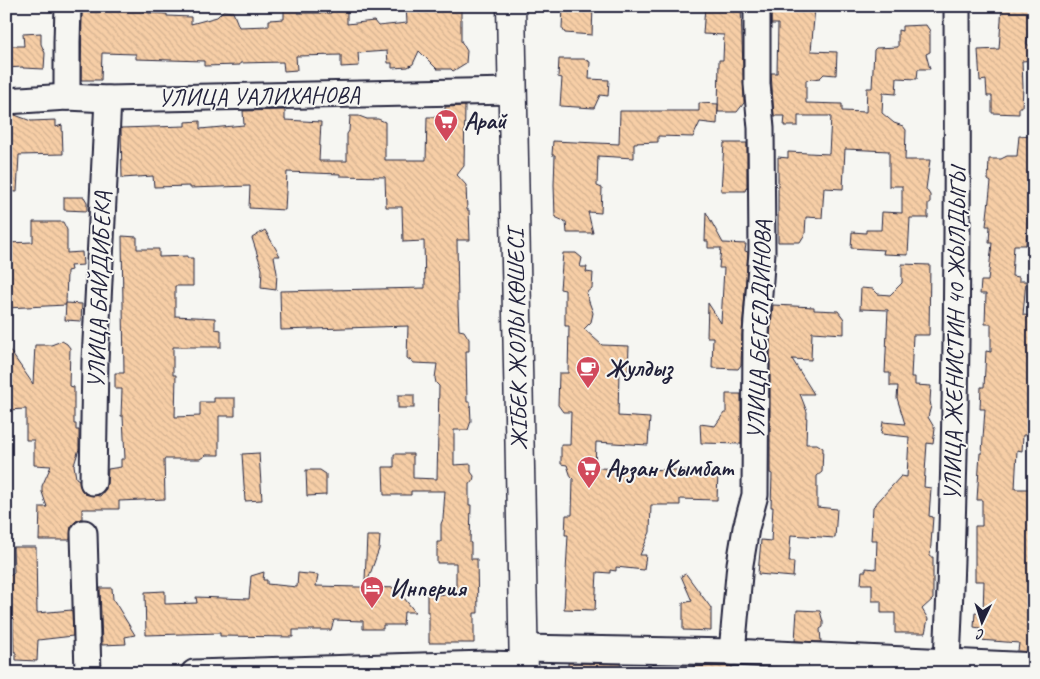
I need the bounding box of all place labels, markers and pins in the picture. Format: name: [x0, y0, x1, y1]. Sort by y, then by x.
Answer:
place label: Арай: [464, 106, 508, 136]
supermarket icon: Арай: [433, 108, 459, 142]
place label: Жулдыз: [606, 353, 675, 384]
cafe icon: Жулдыз: [575, 355, 601, 389]
place label: Арзан Кымбат: [606, 453, 735, 484]
supermarket icon: Арзан Кымбат: [576, 455, 602, 489]
place label: Инперия: [390, 573, 468, 603]
hotel icon: Инперия: [359, 575, 385, 609]

